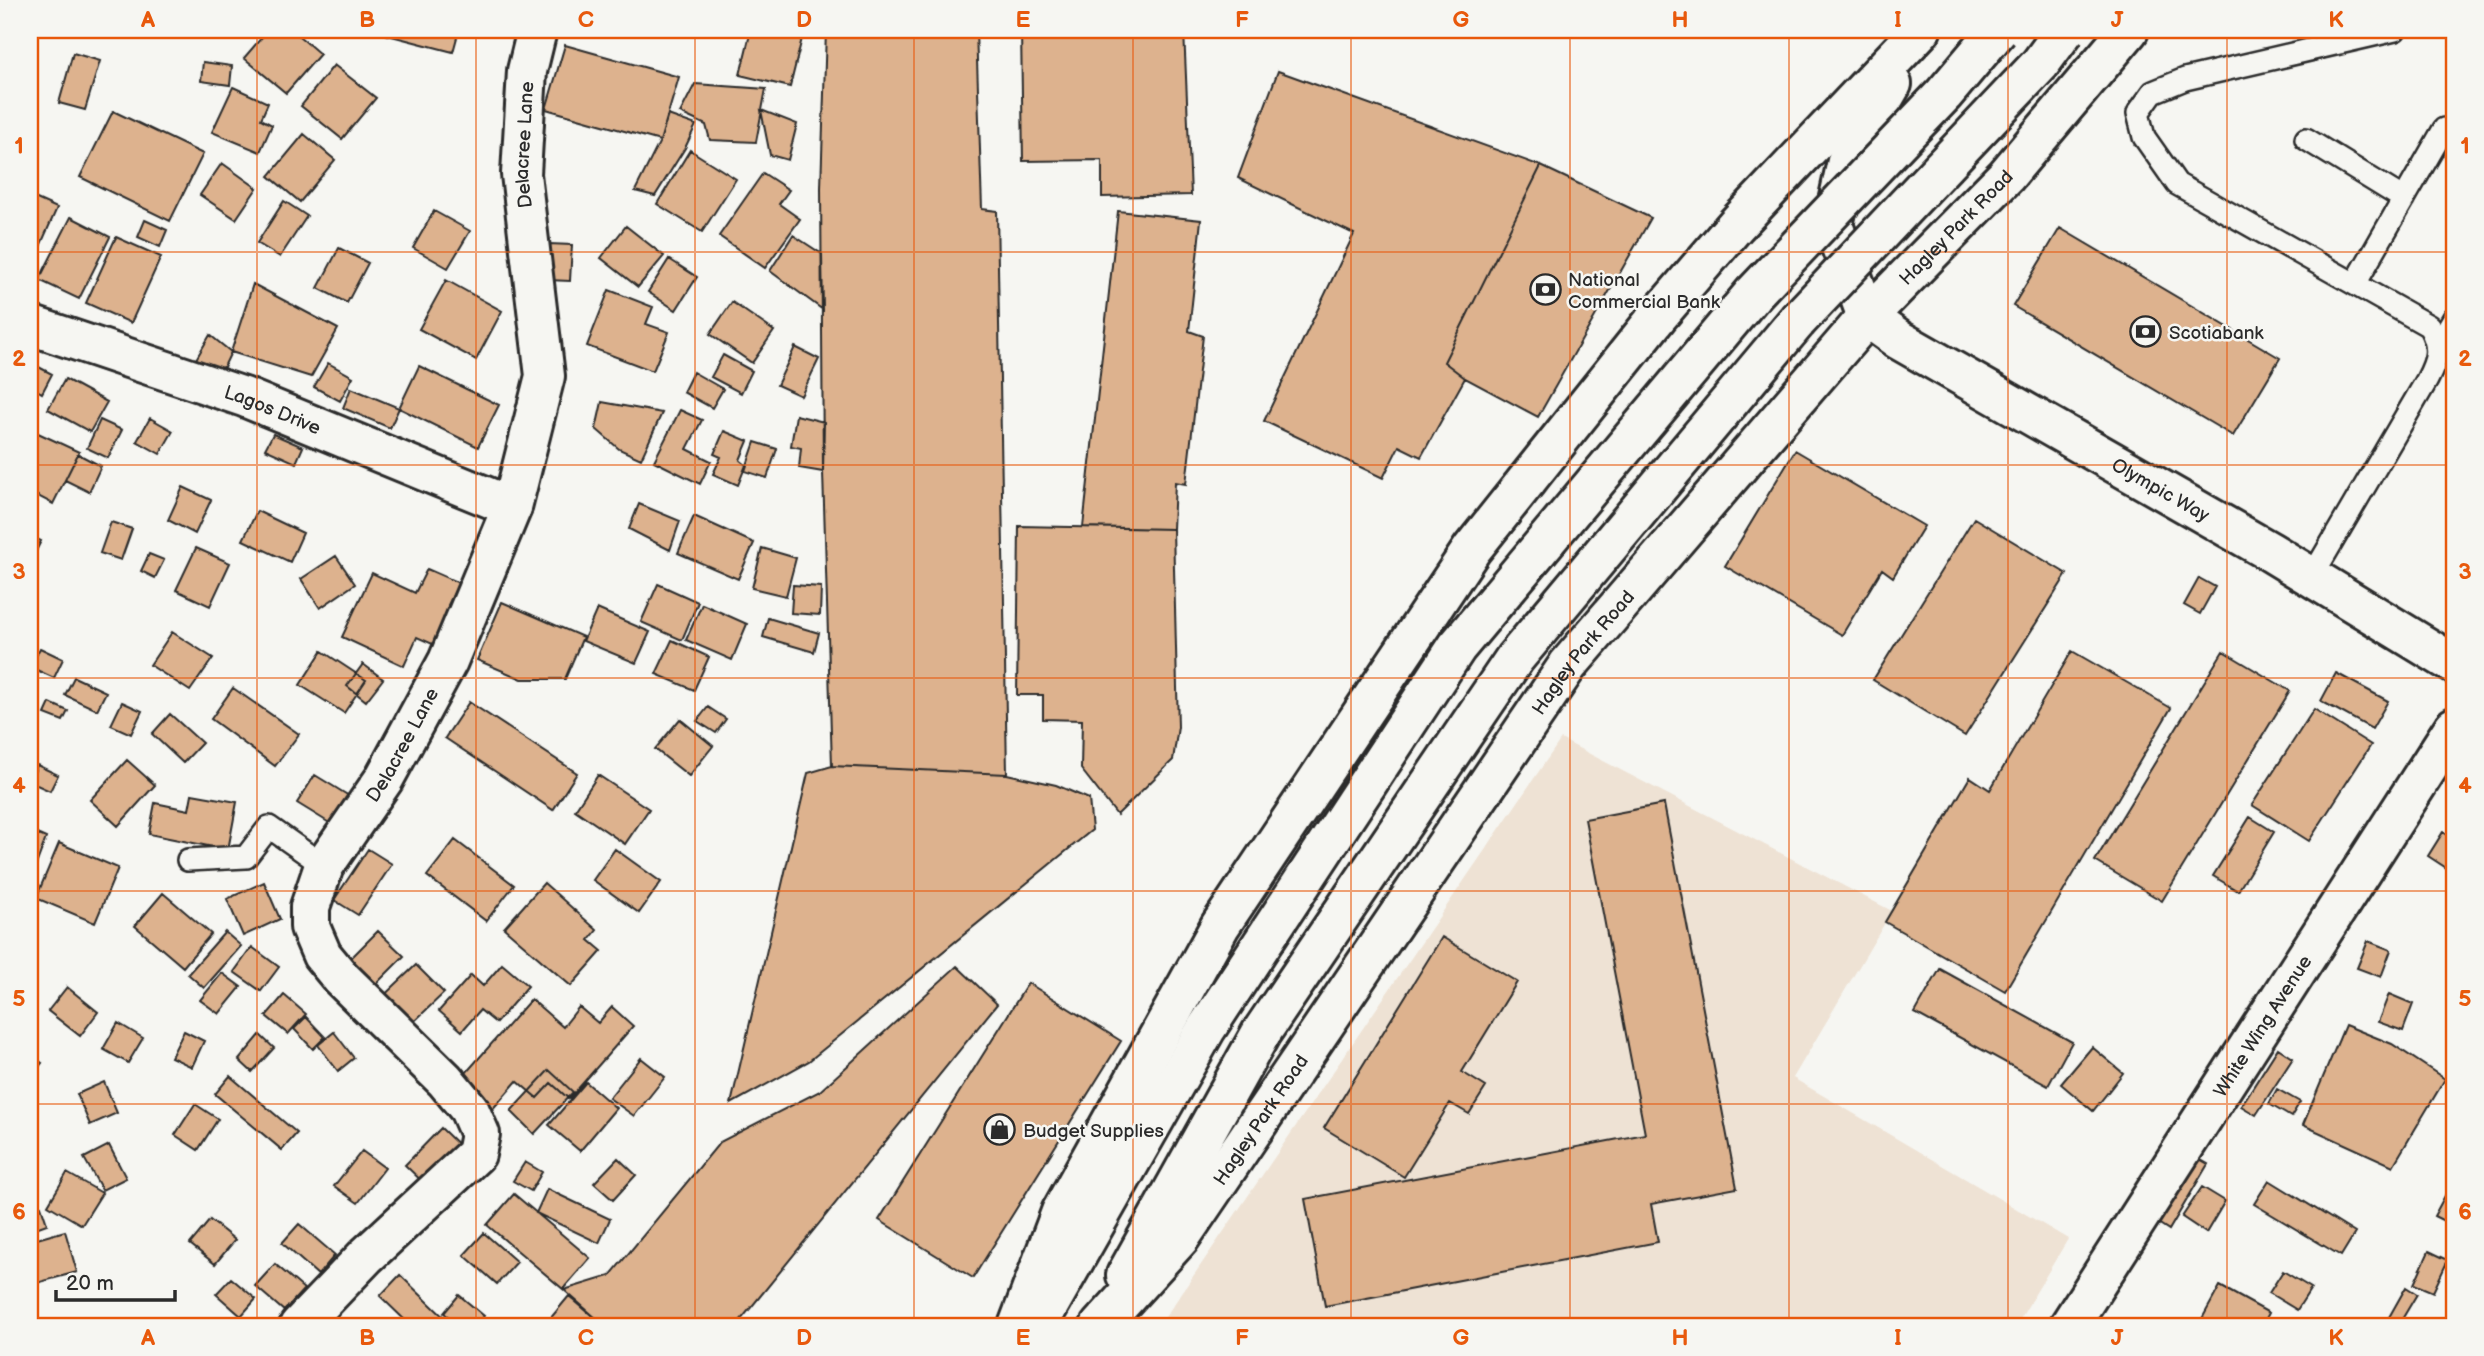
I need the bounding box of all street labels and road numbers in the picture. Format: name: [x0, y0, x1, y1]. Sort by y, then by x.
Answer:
street label: Delacree Lane: [511, 81, 539, 209]
street label: Hagley Park Road: [1895, 166, 2018, 291]
street label: Lagos Drive: [221, 381, 324, 440]
street label: Olympic Way: [2107, 454, 2213, 528]
street label: Hagley Park Road: [1528, 586, 1640, 720]
street label: Delacree Lane: [362, 684, 444, 807]
street label: White Wing Avenue: [2209, 951, 2317, 1102]
street label: Hagley Park Road: [1209, 1051, 1314, 1190]

